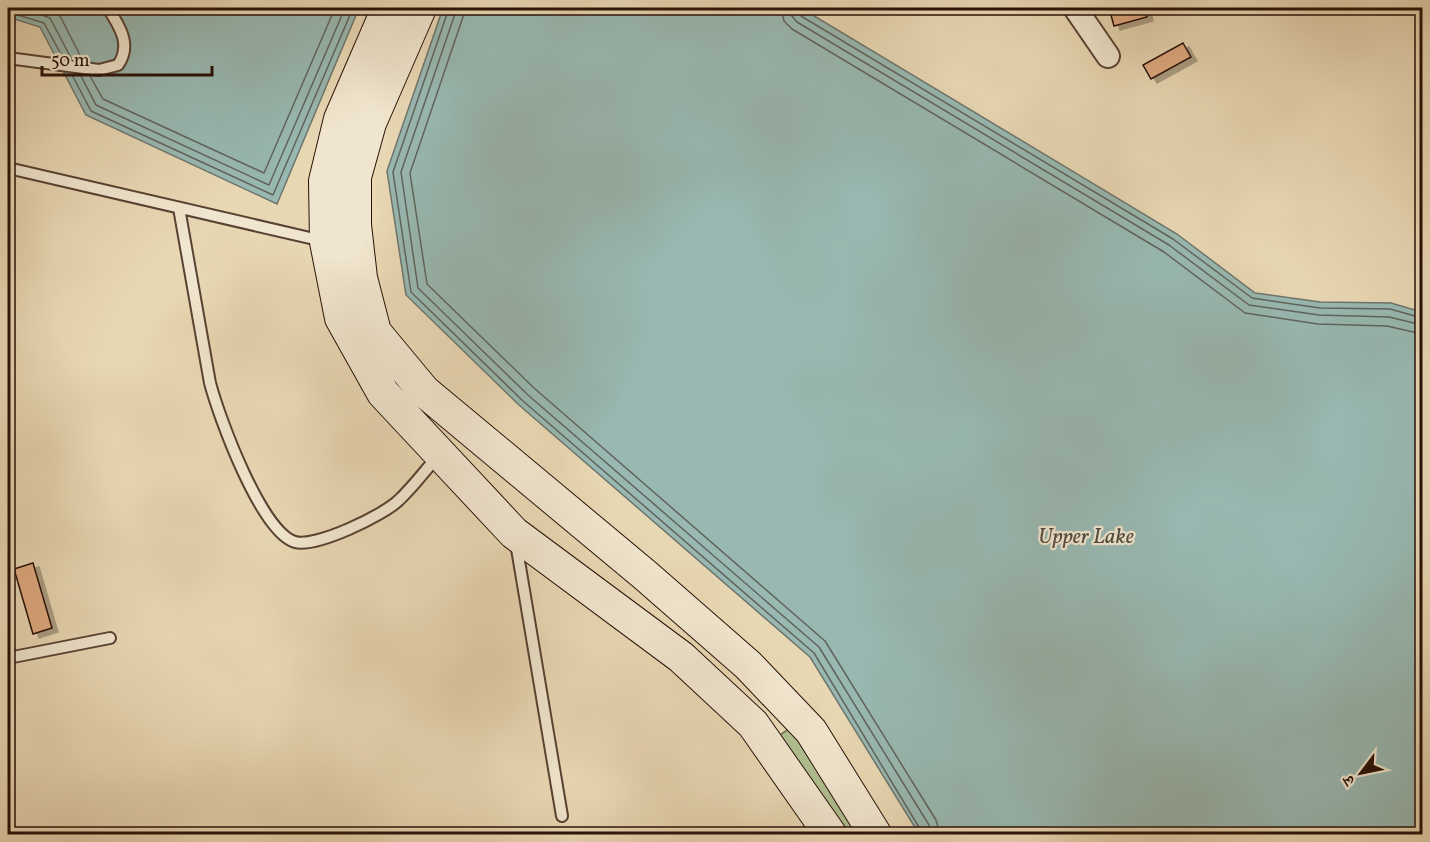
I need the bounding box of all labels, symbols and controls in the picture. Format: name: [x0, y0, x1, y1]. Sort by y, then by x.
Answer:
scale bar: [42, 39, 212, 77]
text: 50 m: [51, 49, 90, 74]
water label: Upper Lake: [1038, 522, 1134, 553]
north arrow: [1331, 743, 1391, 803]
text: उ: [1338, 769, 1362, 790]

